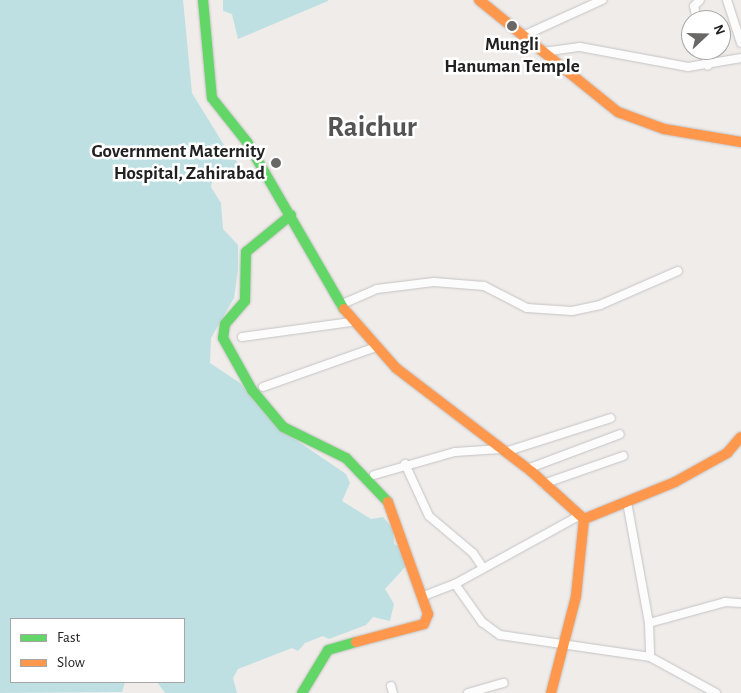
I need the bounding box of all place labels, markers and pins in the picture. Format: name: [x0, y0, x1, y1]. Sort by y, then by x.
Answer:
marker: Mungli Hanuman Temple: [506, 20, 518, 32]
place label: Mungli Hanuman Temple: [444, 34, 580, 78]
place label: Government Maternity Hospital, Zahirabad: [92, 141, 265, 185]
marker: Government Maternity Hospital, Zahirabad: [269, 156, 283, 170]

